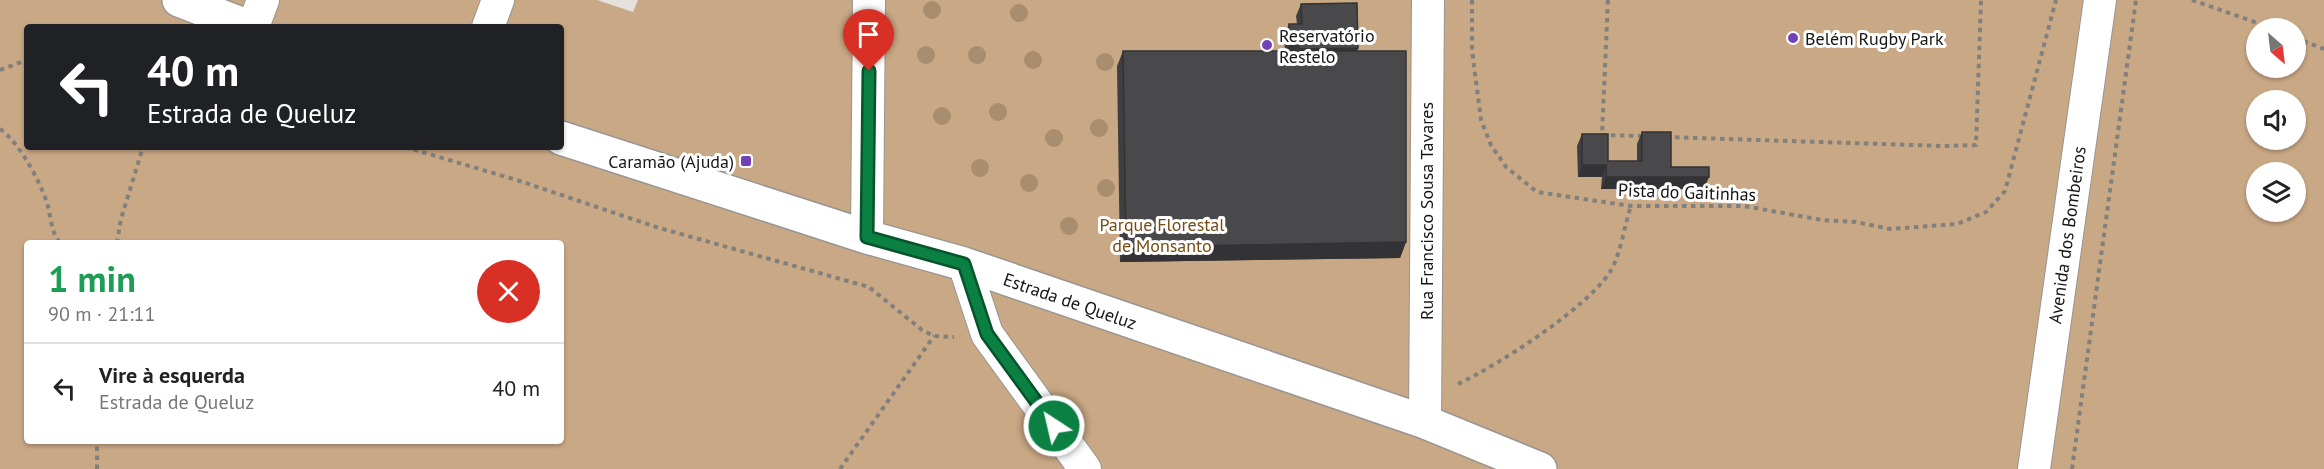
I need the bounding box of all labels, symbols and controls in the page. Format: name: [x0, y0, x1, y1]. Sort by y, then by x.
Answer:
pin: [843, 9, 894, 71]
icon: arrive: [852, 18, 885, 51]
north arrow: [2246, 18, 2306, 78]
map controls: [2246, 18, 2306, 222]
place label: Reservatório Restelo: [1279, 24, 1375, 68]
place label: Belém Rugby Park: [1805, 27, 1944, 50]
marker: Belém Rugby Park: [1786, 31, 1800, 45]
marker: Reservatório Restelo: [1260, 38, 1274, 52]
text: 40 m: [147, 43, 239, 98]
icon: left: [48, 48, 126, 126]
button: sound: [2246, 90, 2306, 150]
text: Estrada de Queluz: [147, 96, 356, 130]
street label: Rua Francisco Sousa Tavares: [1415, 102, 1438, 320]
street label: Avenida dos Bombeiros: [2043, 145, 2091, 325]
place label: Caramão (Ajuda): [608, 150, 734, 173]
marker: Caramão (Ajuda): [739, 154, 753, 168]
button: layers: [2246, 162, 2306, 222]
street label: Pista do Gaitinhas: [1617, 178, 1757, 206]
park label: Parque Florestal de Monsanto: [1099, 213, 1225, 257]
text: 1 min: [48, 255, 136, 302]
button: close: [477, 260, 540, 323]
street label: Estrada de Queluz: [1000, 267, 1140, 335]
text: 90 m · 21:11: [48, 301, 155, 327]
text: Vire à esquerda: [99, 361, 245, 389]
icon: left: [48, 372, 81, 405]
text: 40 m: [492, 374, 540, 402]
text: Estrada de Queluz: [99, 389, 254, 415]
position arrow: [1022, 394, 1086, 458]

